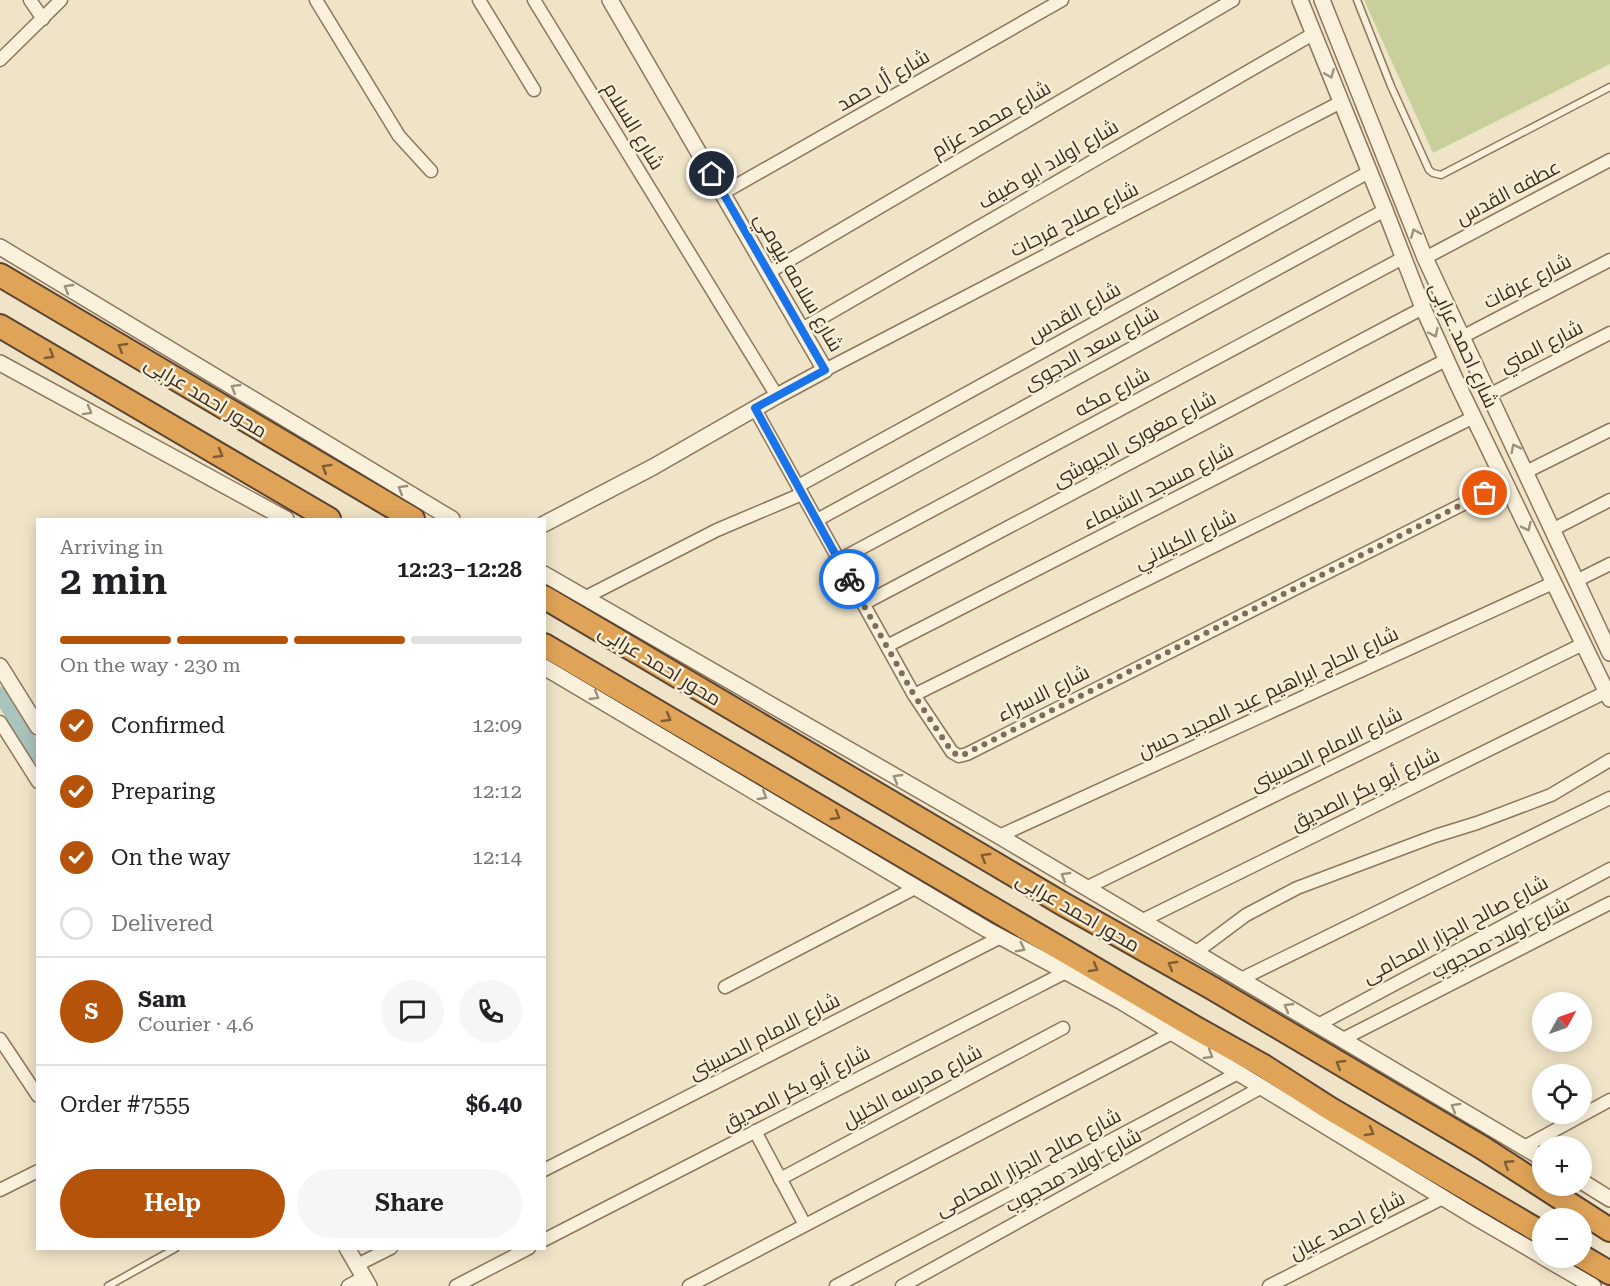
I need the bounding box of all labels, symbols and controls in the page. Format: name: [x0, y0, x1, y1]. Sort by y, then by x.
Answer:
street label: شارع أل حمد: [832, 44, 935, 118]
one-way arrow: [1323, 67, 1335, 78]
street label: شارع محمد عزام: [927, 75, 1056, 165]
street label: شارع السلام: [597, 78, 669, 175]
street label: شارع اولاد ابو ضيف: [973, 114, 1124, 216]
pin: [686, 148, 737, 199]
street label: عطفه القدس: [1452, 154, 1565, 230]
icon: home: [695, 157, 728, 190]
street label: شارع صلاح فرحات: [1006, 176, 1143, 264]
street label: شارع سلامه بيومي: [746, 208, 849, 358]
one-way arrow: [1410, 228, 1422, 239]
street label: شارع عرفات: [1479, 249, 1576, 315]
street label: شارع القدس: [1023, 277, 1126, 349]
street label: شارع احمد عرابى: [1423, 278, 1504, 412]
one-way arrow: [64, 284, 74, 295]
street label: شارع سعد الدجوى: [1019, 301, 1164, 397]
street label: شارع المني: [1495, 315, 1589, 381]
one-way arrow: [1426, 326, 1438, 337]
one-way arrow: [118, 343, 128, 355]
one-way arrow: [44, 348, 54, 360]
street label: محور احمد عرابى: [140, 351, 272, 444]
street label: شارع مكه: [1070, 362, 1154, 423]
one-way arrow: [231, 384, 241, 396]
street label: شارع مغورى الجيوشى: [1048, 386, 1221, 494]
one-way arrow: [82, 404, 92, 415]
street label: شارع مسجد الشيماء: [1079, 438, 1238, 536]
one-way arrow: [1510, 443, 1522, 454]
one-way arrow: [213, 447, 223, 458]
one-way arrow: [322, 463, 332, 475]
pin: [1459, 467, 1510, 518]
icon: bag: [1468, 476, 1501, 509]
one-way arrow: [398, 484, 408, 496]
street label: شارع الكيلاني: [1130, 504, 1242, 578]
one-way arrow: [1519, 521, 1531, 532]
text: Arriving in: [60, 535, 163, 559]
courier: [819, 549, 879, 609]
text: 12:23–12:28: [397, 557, 522, 582]
text: 2 min: [60, 558, 167, 604]
icon: bike: [833, 563, 866, 596]
street label: محور احمد عرابى: [594, 619, 726, 712]
street label: شارع الحاج ابراهيم عبد المجيد حسن: [1134, 621, 1403, 765]
text: On the way · 230 m: [60, 653, 241, 677]
street label: شارع الاسراء: [993, 659, 1094, 728]
one-way arrow: [589, 689, 599, 701]
street label: شارع الامام الحسينى: [1246, 702, 1407, 798]
icon: check: [60, 709, 93, 742]
one-way arrow: [661, 710, 671, 722]
text: Confirmed: [111, 713, 225, 738]
text: 12:09: [472, 713, 522, 737]
street label: شارع أبو بكر الصديق: [1287, 743, 1444, 837]
one-way arrow: [893, 773, 903, 785]
icon: check: [60, 775, 93, 808]
text: Preparing: [111, 779, 215, 804]
text: 12:12: [472, 779, 522, 803]
one-way arrow: [757, 788, 767, 800]
one-way arrow: [829, 809, 840, 821]
icon: check: [60, 841, 93, 874]
text: On the way: [111, 845, 231, 870]
text: 12:14: [472, 845, 522, 869]
one-way arrow: [981, 853, 991, 865]
street label: محور احمد عرابى: [1011, 867, 1144, 958]
street label: شارع صالح الجزار المحامى: [1358, 870, 1553, 990]
one-way arrow: [1061, 872, 1071, 884]
street label: شارع اولاد محجوب: [1427, 893, 1574, 985]
text: Delivered: [111, 911, 213, 936]
one-way arrow: [1015, 941, 1025, 952]
one-way arrow: [1088, 961, 1098, 973]
one-way arrow: [1168, 961, 1178, 973]
button: chat: [381, 980, 444, 1043]
button: phone: [459, 980, 522, 1043]
text: Sam: [138, 987, 186, 1012]
street label: شارع الامام الحسينى: [684, 987, 845, 1086]
north arrow: [1532, 992, 1592, 1052]
map controls: [1532, 992, 1592, 1268]
text: S: [85, 999, 98, 1024]
one-way arrow: [1284, 1003, 1294, 1014]
text: Courier · 4.6: [138, 1012, 254, 1036]
street label: شارع مدرسه الخليل: [838, 1039, 987, 1135]
street label: شارع أبو بكر الصديق: [718, 1040, 875, 1137]
one-way arrow: [1203, 1047, 1213, 1059]
one-way arrow: [1336, 1059, 1346, 1071]
button: locate: [1532, 1064, 1592, 1124]
text: Order #7555: [60, 1092, 190, 1117]
text: $6.40: [466, 1092, 522, 1117]
one-way arrow: [1451, 1102, 1461, 1114]
street label: شارع صالح الجزار المحامى: [931, 1103, 1126, 1223]
street label: شارع اولاد محجوب: [1001, 1123, 1146, 1219]
one-way arrow: [1364, 1125, 1374, 1136]
button: +: [1532, 1136, 1592, 1196]
one-way arrow: [1504, 1160, 1515, 1171]
button: Help: [60, 1169, 285, 1238]
button: Share: [297, 1169, 522, 1238]
street label: شارع احمد عيان: [1285, 1186, 1410, 1266]
button: −: [1532, 1208, 1592, 1268]

